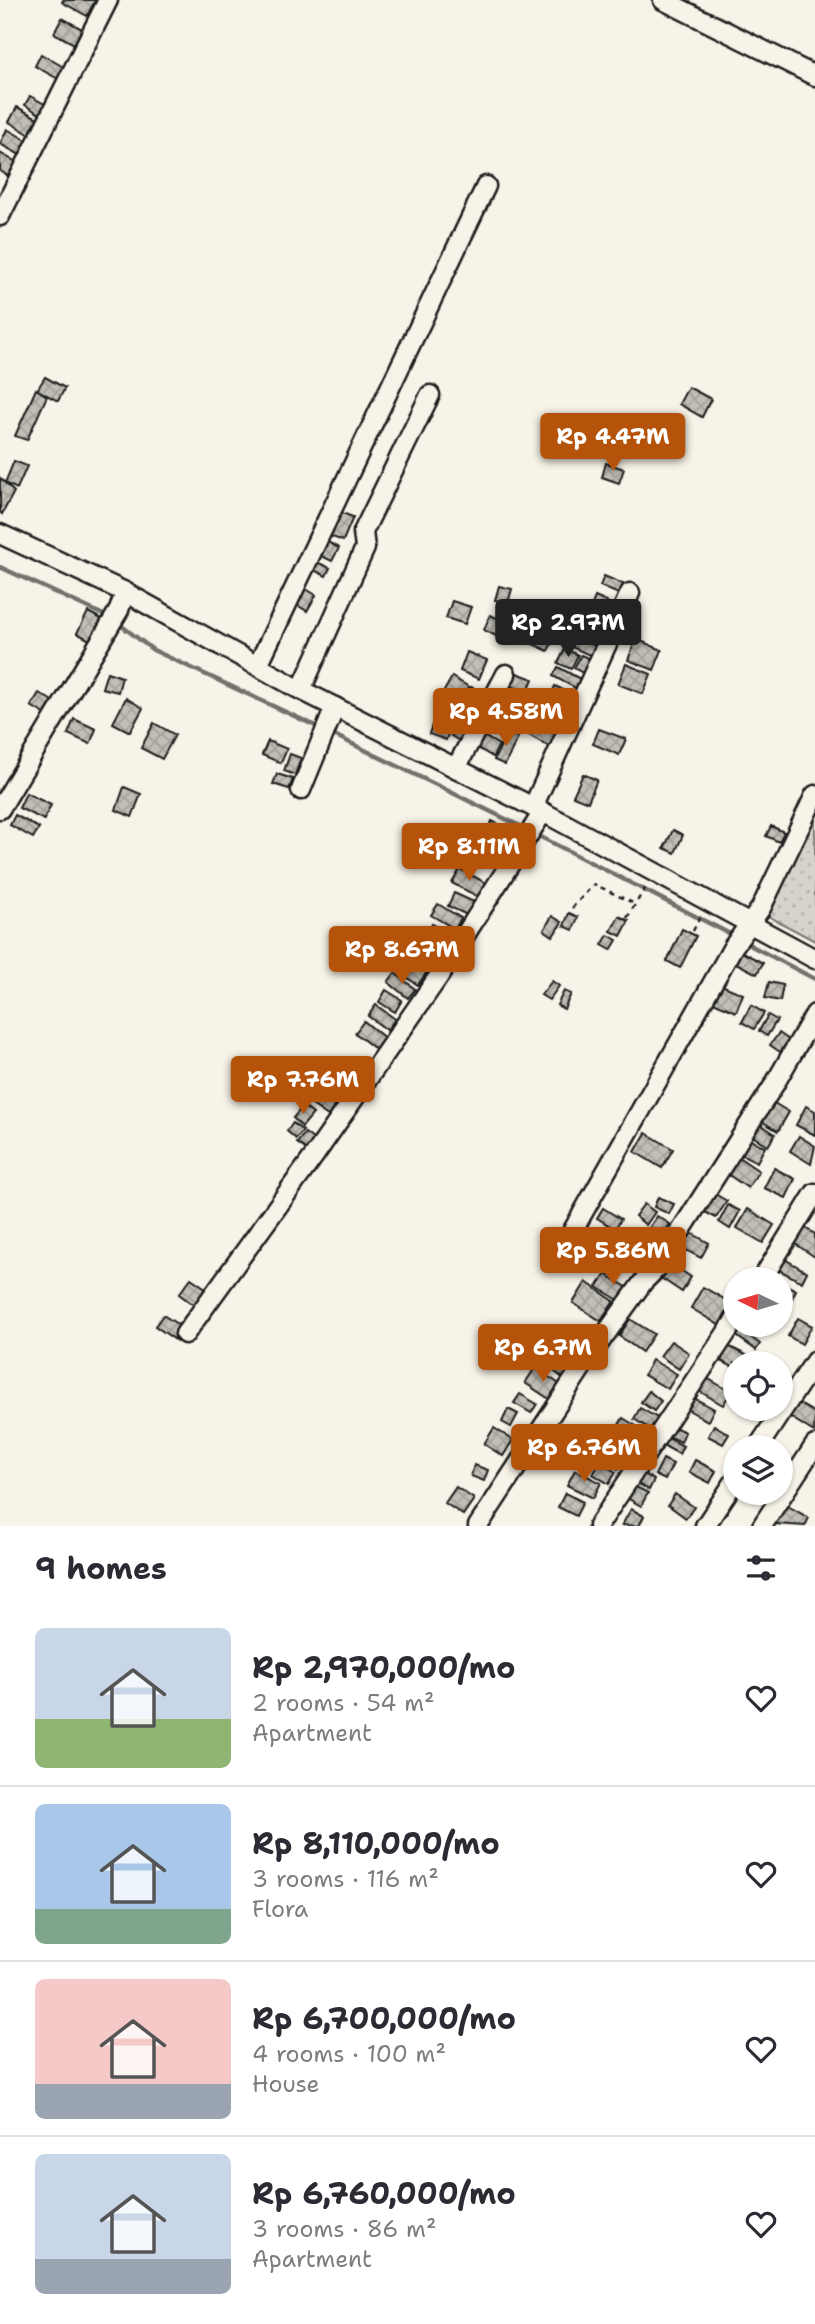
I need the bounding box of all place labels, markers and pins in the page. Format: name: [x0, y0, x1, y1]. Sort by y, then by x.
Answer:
pin: Rp 4.47M: [541, 414, 685, 473]
pin: Rp 2.97M: [496, 600, 640, 659]
pin: Rp 4.58M: [434, 688, 578, 748]
pin: Rp 8.11M: [397, 824, 541, 883]
pin: Rp 8.67M: [330, 926, 474, 986]
pin: Rp 7.76M: [231, 1056, 375, 1116]
pin: Rp 5.86M: [541, 1228, 685, 1287]
pin: Rp 6.7M: [478, 1324, 608, 1384]
pin: Rp 6.76M: [512, 1424, 656, 1484]

